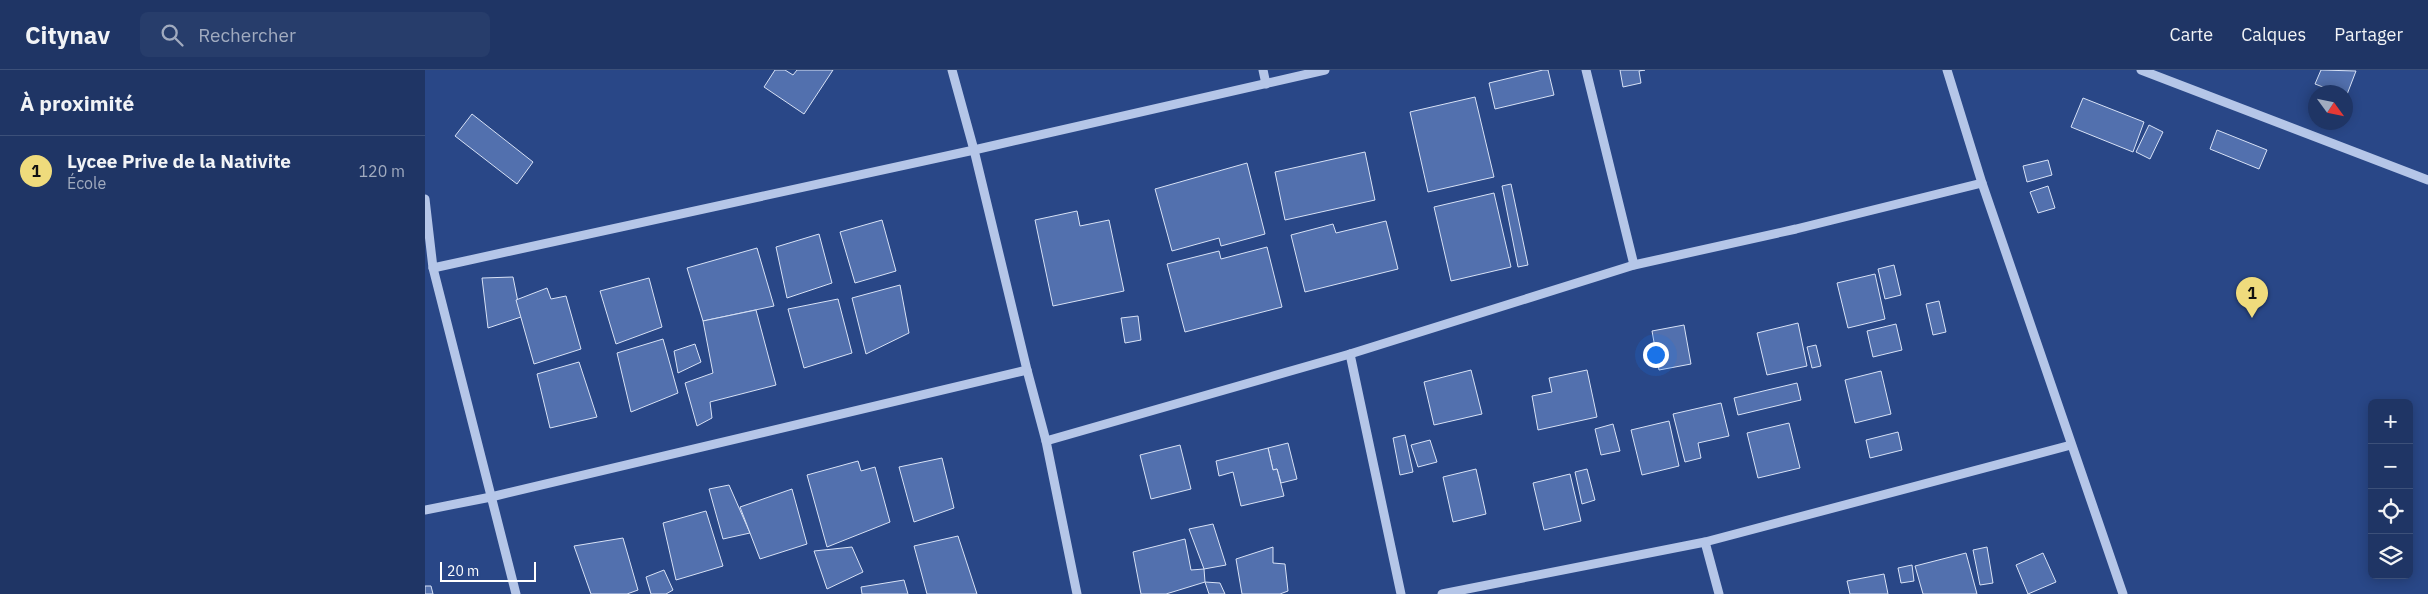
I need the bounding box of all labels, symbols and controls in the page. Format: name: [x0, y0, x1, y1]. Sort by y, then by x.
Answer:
search box: [140, 12, 490, 57]
text: Citynav: [25, 19, 110, 51]
icon: search: [158, 21, 186, 49]
text: Rechercher: [198, 23, 296, 47]
text: Carte: [2170, 23, 2213, 46]
text: Calques: [2241, 23, 2306, 46]
text: Partager: [2334, 23, 2403, 46]
north arrow: [2308, 85, 2353, 130]
text: À proximité: [20, 89, 134, 117]
text: Lycee Prive de la Nativite: [67, 149, 291, 173]
text: 1: [31, 161, 41, 181]
text: 120 m: [358, 161, 405, 181]
text: École: [67, 173, 106, 193]
pin: 1: [2236, 277, 2268, 318]
your location: [1643, 342, 1669, 368]
map controls: [2368, 399, 2413, 579]
button: +: [2368, 399, 2413, 444]
button: −: [2368, 444, 2413, 489]
button: locate: [2368, 489, 2413, 534]
button: layers: [2368, 534, 2413, 579]
scale bar: [440, 559, 536, 582]
text: 20 m: [447, 562, 479, 580]

